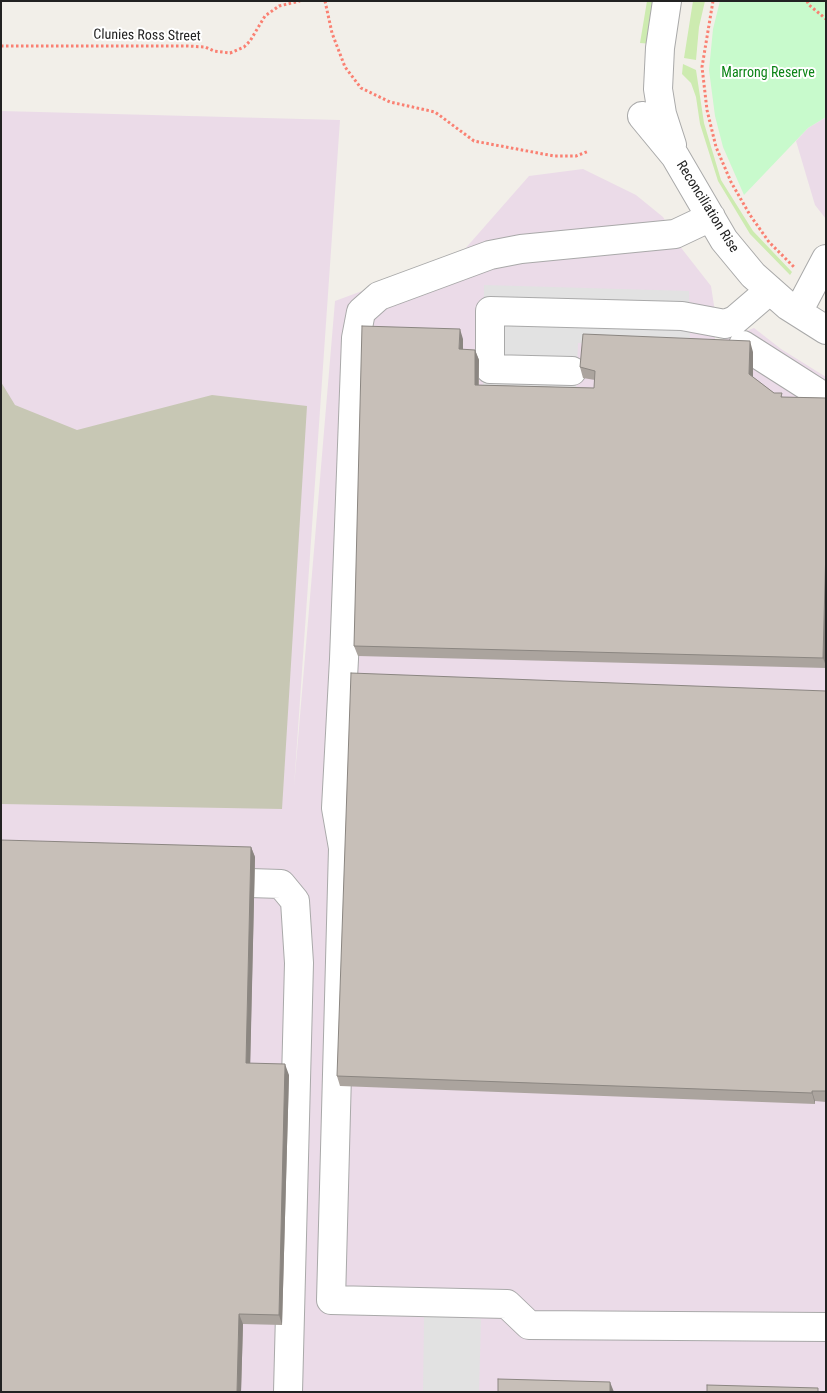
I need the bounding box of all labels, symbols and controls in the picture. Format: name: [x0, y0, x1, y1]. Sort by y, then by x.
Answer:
street label: Clunies Ross Street: [93, 27, 201, 45]
park label: Marrong Reserve: [721, 65, 815, 81]
street label: Reconciliation Rise: [672, 158, 742, 256]

